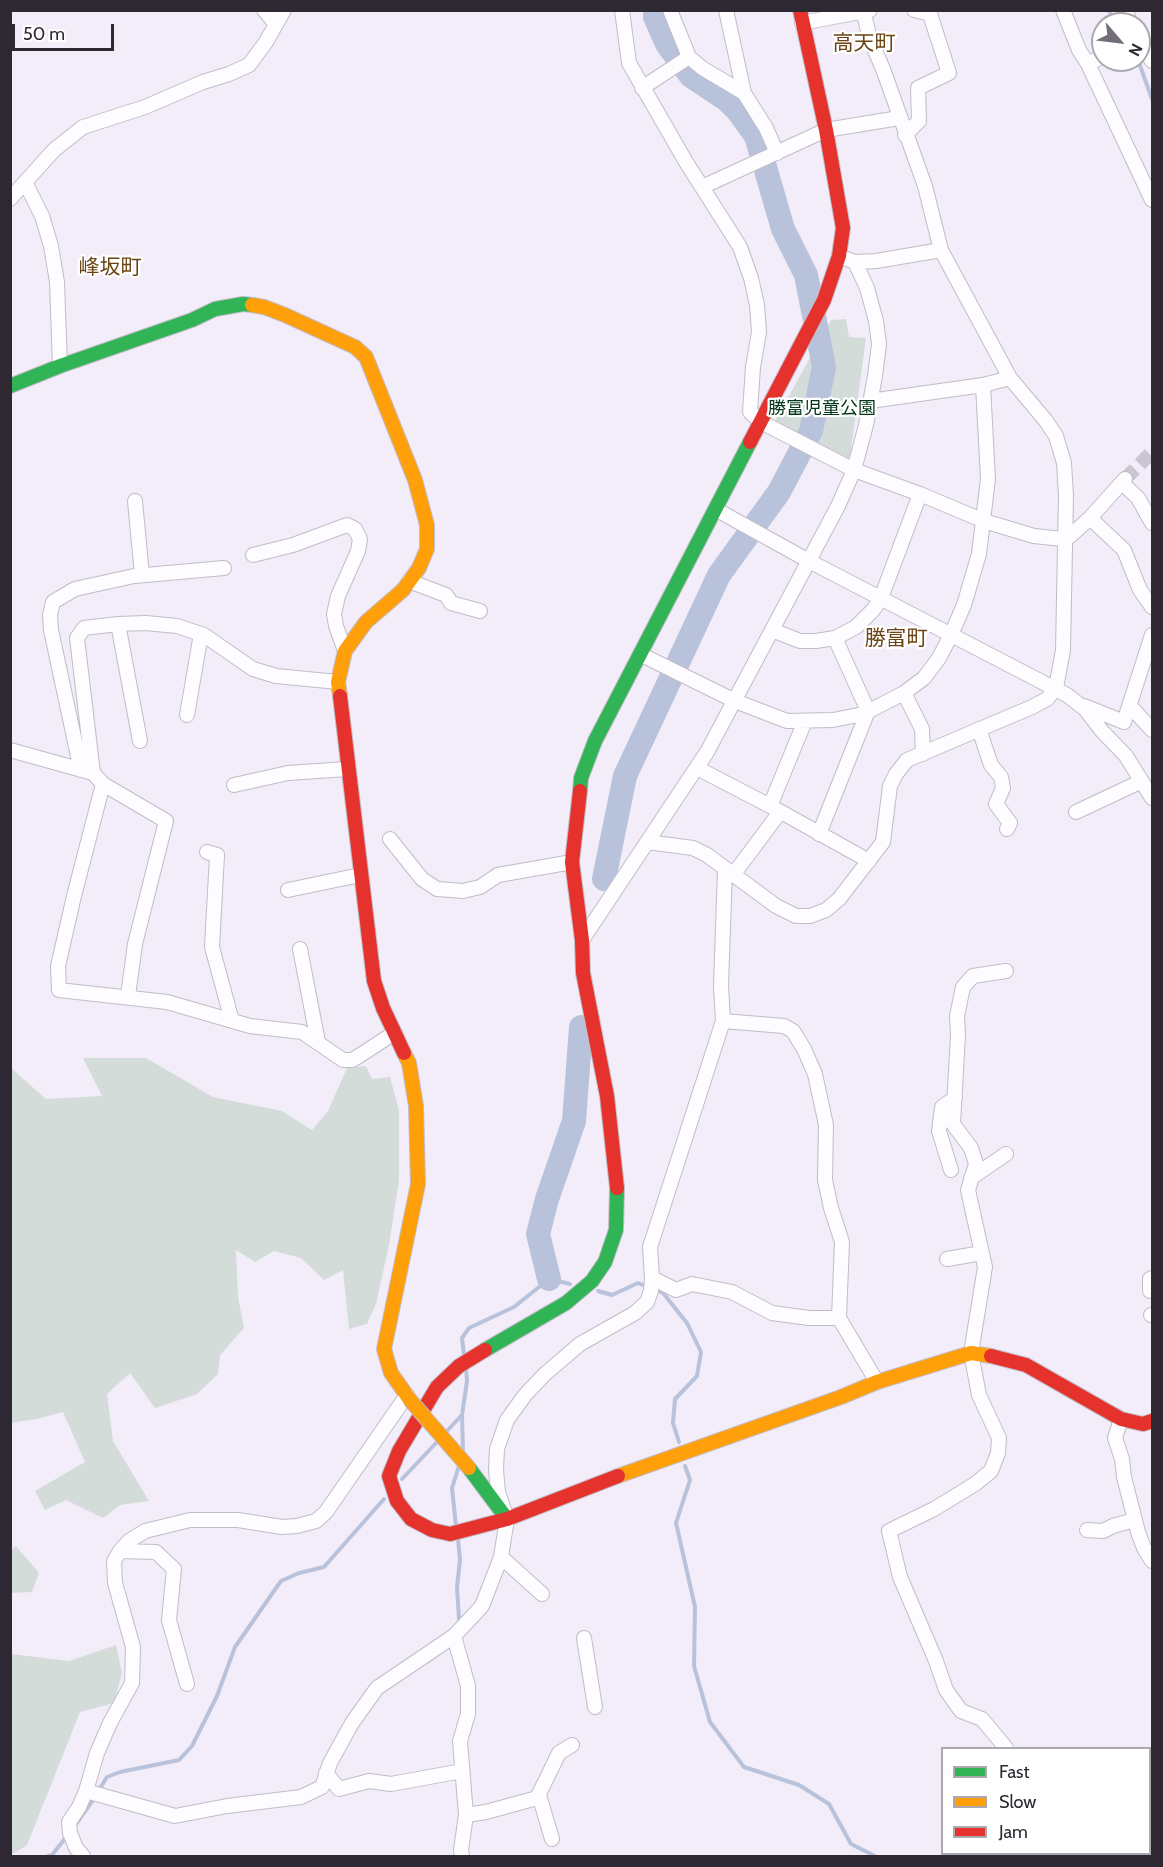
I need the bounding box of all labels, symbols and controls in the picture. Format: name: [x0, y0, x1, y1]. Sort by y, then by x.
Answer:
scale bar: [15, 12, 117, 50]
north arrow: [1091, 12, 1151, 72]
text: 50 m: [23, 23, 65, 45]
district label: 高天町: [833, 31, 895, 57]
text: N: [1125, 40, 1147, 59]
district label: 峰坂町: [79, 255, 141, 281]
park label: 勝富児童公園: [768, 398, 876, 420]
district label: 勝富町: [865, 626, 927, 652]
legend: [941, 1747, 1151, 1855]
text: Fast: [999, 1761, 1030, 1783]
text: Slow: [999, 1791, 1036, 1813]
text: Jam: [999, 1821, 1028, 1843]

